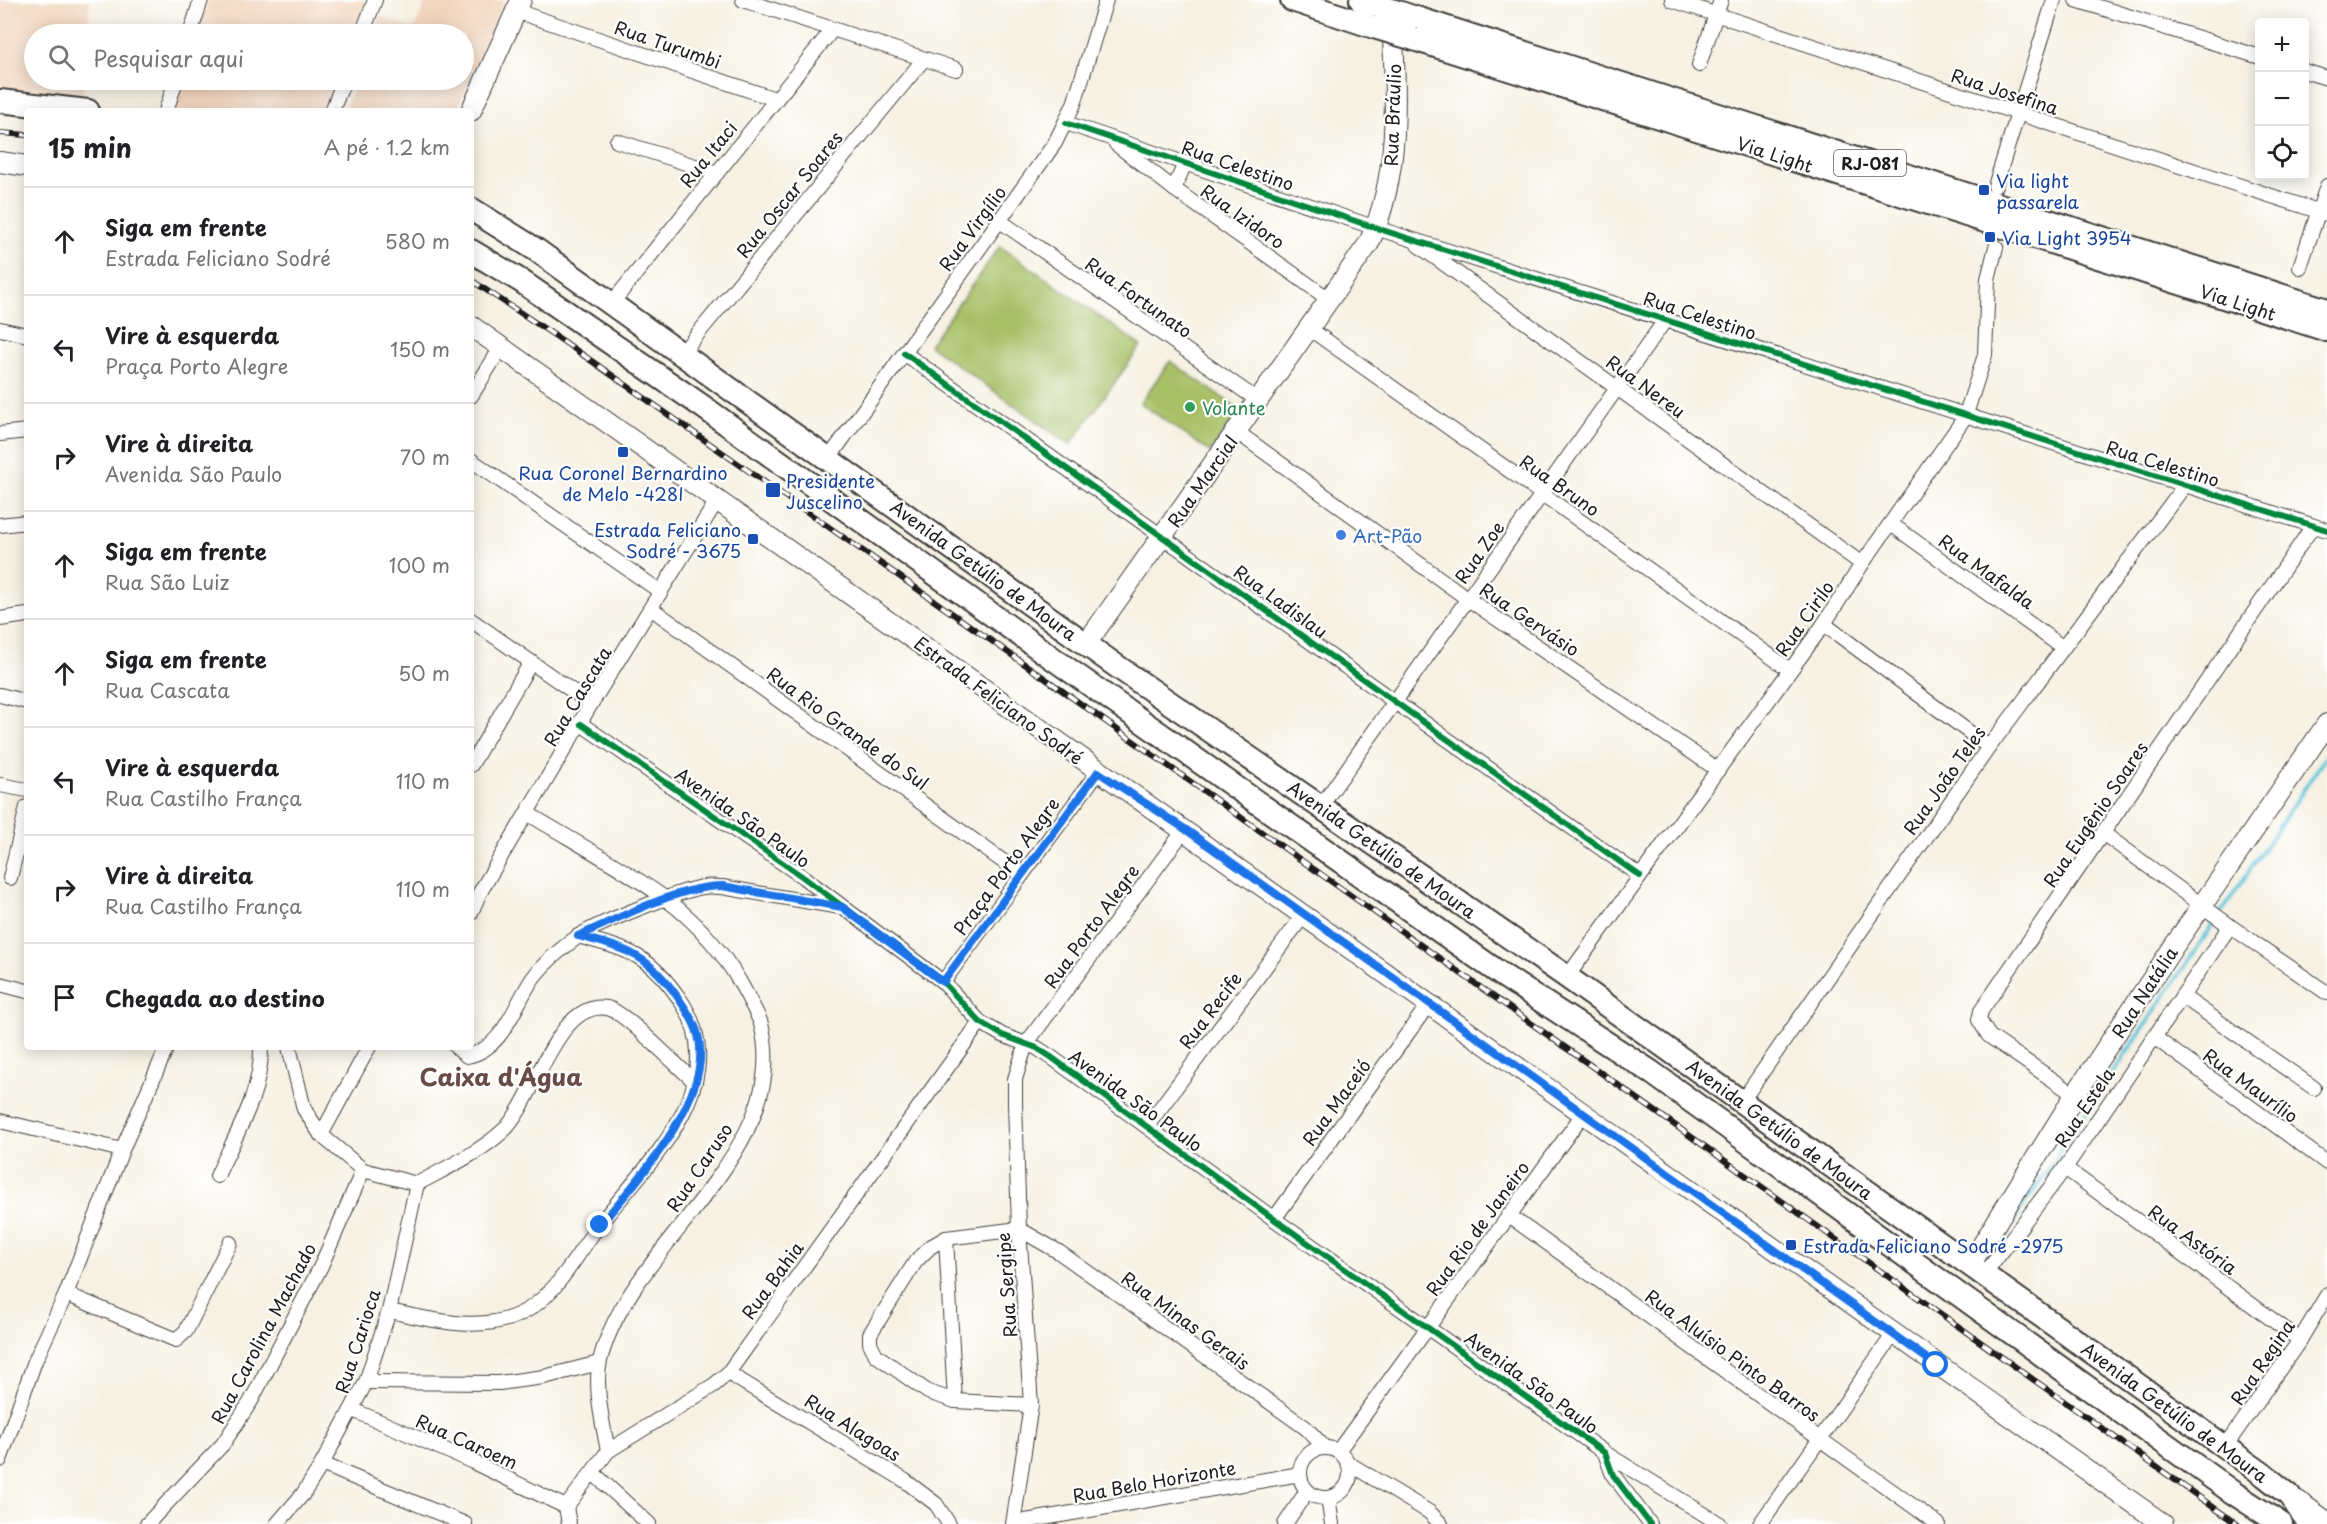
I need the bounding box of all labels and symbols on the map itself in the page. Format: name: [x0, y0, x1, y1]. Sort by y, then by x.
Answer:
street label: Rua Turumbi: [611, 13, 725, 75]
street label: Rua Josefina: [1948, 61, 2063, 121]
street label: Rua Bráulio: [1377, 63, 1407, 167]
street label: Rua Itaci: [673, 115, 743, 193]
street label: Rua Oscar Soares: [729, 125, 849, 263]
street label: Via Light: [1733, 129, 1817, 179]
street label: Rua Celestino: [1178, 133, 1298, 197]
road number: RJ-081: [1834, 150, 1906, 176]
place label: Via light passarela: [1996, 167, 2080, 215]
street label: Rua Izidoro: [1195, 177, 1291, 255]
street label: Rua Virgílio: [932, 180, 1012, 276]
marker: Via light passarela: [1977, 183, 1991, 197]
place label: Via Light 3954: [2002, 224, 2132, 251]
marker: Via Light 3954: [1983, 230, 1997, 244]
street label: Rua Fortunato: [1080, 250, 1198, 344]
street label: Via Light: [2196, 277, 2280, 327]
street label: Rua Celestino: [1640, 284, 1760, 346]
street label: Rua Nereu: [1601, 348, 1691, 424]
place label: Volante: [1202, 394, 1266, 421]
marker: Volante: [1183, 400, 1197, 414]
street label: Rua Marcial: [1160, 429, 1244, 533]
street label: Rua Celestino: [2103, 433, 2223, 493]
marker: Rua Coronel Bernardino de Melo -428I: [616, 445, 630, 459]
street label: Rua Bruno: [1515, 448, 1605, 522]
place label: Rua Coronel Bernardino de Melo -428I: [519, 459, 727, 507]
place label: Presidente Juscelino: [786, 467, 875, 515]
marker: Presidente Juscelino: [764, 481, 782, 499]
street label: Avenida Getúlio de Moura: [885, 493, 1083, 647]
street label: Rua Zoe: [1448, 515, 1510, 589]
place label: Estrada Feliciano Sodré - 3675: [594, 516, 741, 564]
place label: Art-Pão: [1353, 522, 1422, 549]
street label: Rua Mafalda: [1934, 527, 2040, 615]
marker: Art-Pão: [1334, 528, 1348, 542]
marker: Estrada Feliciano Sodré - 3675: [746, 532, 760, 546]
street label: Rua Ladislau: [1229, 558, 1333, 644]
street label: Rua Cirilo: [1768, 575, 1840, 661]
street label: Rua Gervásio: [1475, 576, 1585, 662]
street label: Estrada Feliciano Sodré: [909, 629, 1089, 771]
street label: Rua Cascata: [537, 640, 618, 751]
street label: Rua Rio Grande do Sul: [762, 660, 934, 796]
street label: Rua João Teles: [1896, 720, 1992, 840]
street label: Rua Eugênio Soares: [2036, 736, 2154, 892]
street label: Avenida São Paulo: [670, 760, 816, 874]
street label: Avenida Getúlio de Moura: [1282, 774, 1482, 924]
street label: Praça Porto Alegre: [947, 791, 1065, 941]
street label: Rua Porto Alegre: [1037, 858, 1145, 994]
street label: Rua Natália: [2104, 941, 2184, 1043]
street label: Rua Recife: [1172, 966, 1248, 1054]
street label: Rua Maurílio: [2198, 1041, 2304, 1129]
street label: Avenida São Paulo: [1064, 1042, 1208, 1158]
street label: Avenida Getúlio de Moura: [1681, 1052, 1879, 1206]
street label: Rua Maceió: [1295, 1053, 1377, 1151]
district label: Caixa d'Água: [420, 1058, 583, 1094]
street label: Rua Estela: [2047, 1061, 2121, 1152]
street label: Rua Caruso: [659, 1117, 739, 1217]
street label: Rua Rio de Janeiro: [1419, 1155, 1535, 1301]
street label: Rua Astória: [2143, 1198, 2244, 1281]
route end: [586, 1211, 612, 1237]
street label: Rua Sergipe: [989, 1231, 1023, 1339]
place label: Estrada Feliciano Sodré -2975: [1803, 1232, 2064, 1259]
street label: Rua Bahia: [735, 1236, 809, 1324]
street label: Rua Carolina Machado: [204, 1238, 322, 1428]
marker: Estrada Feliciano Sodré -2975: [1784, 1238, 1798, 1252]
street label: Rua Minas Gerais: [1116, 1264, 1256, 1376]
street label: Rua Aluísio Pinto Barros: [1640, 1282, 1826, 1428]
street label: Rua Carioca: [327, 1285, 387, 1397]
street label: Rua Regina: [2223, 1313, 2301, 1410]
street label: Avenida São Paulo: [1460, 1324, 1604, 1440]
street label: Avenida Getúlio de Moura: [2076, 1335, 2274, 1489]
route start: [1922, 1351, 1948, 1377]
street label: Rua Alagoas: [800, 1387, 906, 1467]
street label: Rua Caroem: [412, 1407, 522, 1475]
street label: Rua Belo Horizonte: [1070, 1453, 1238, 1509]

